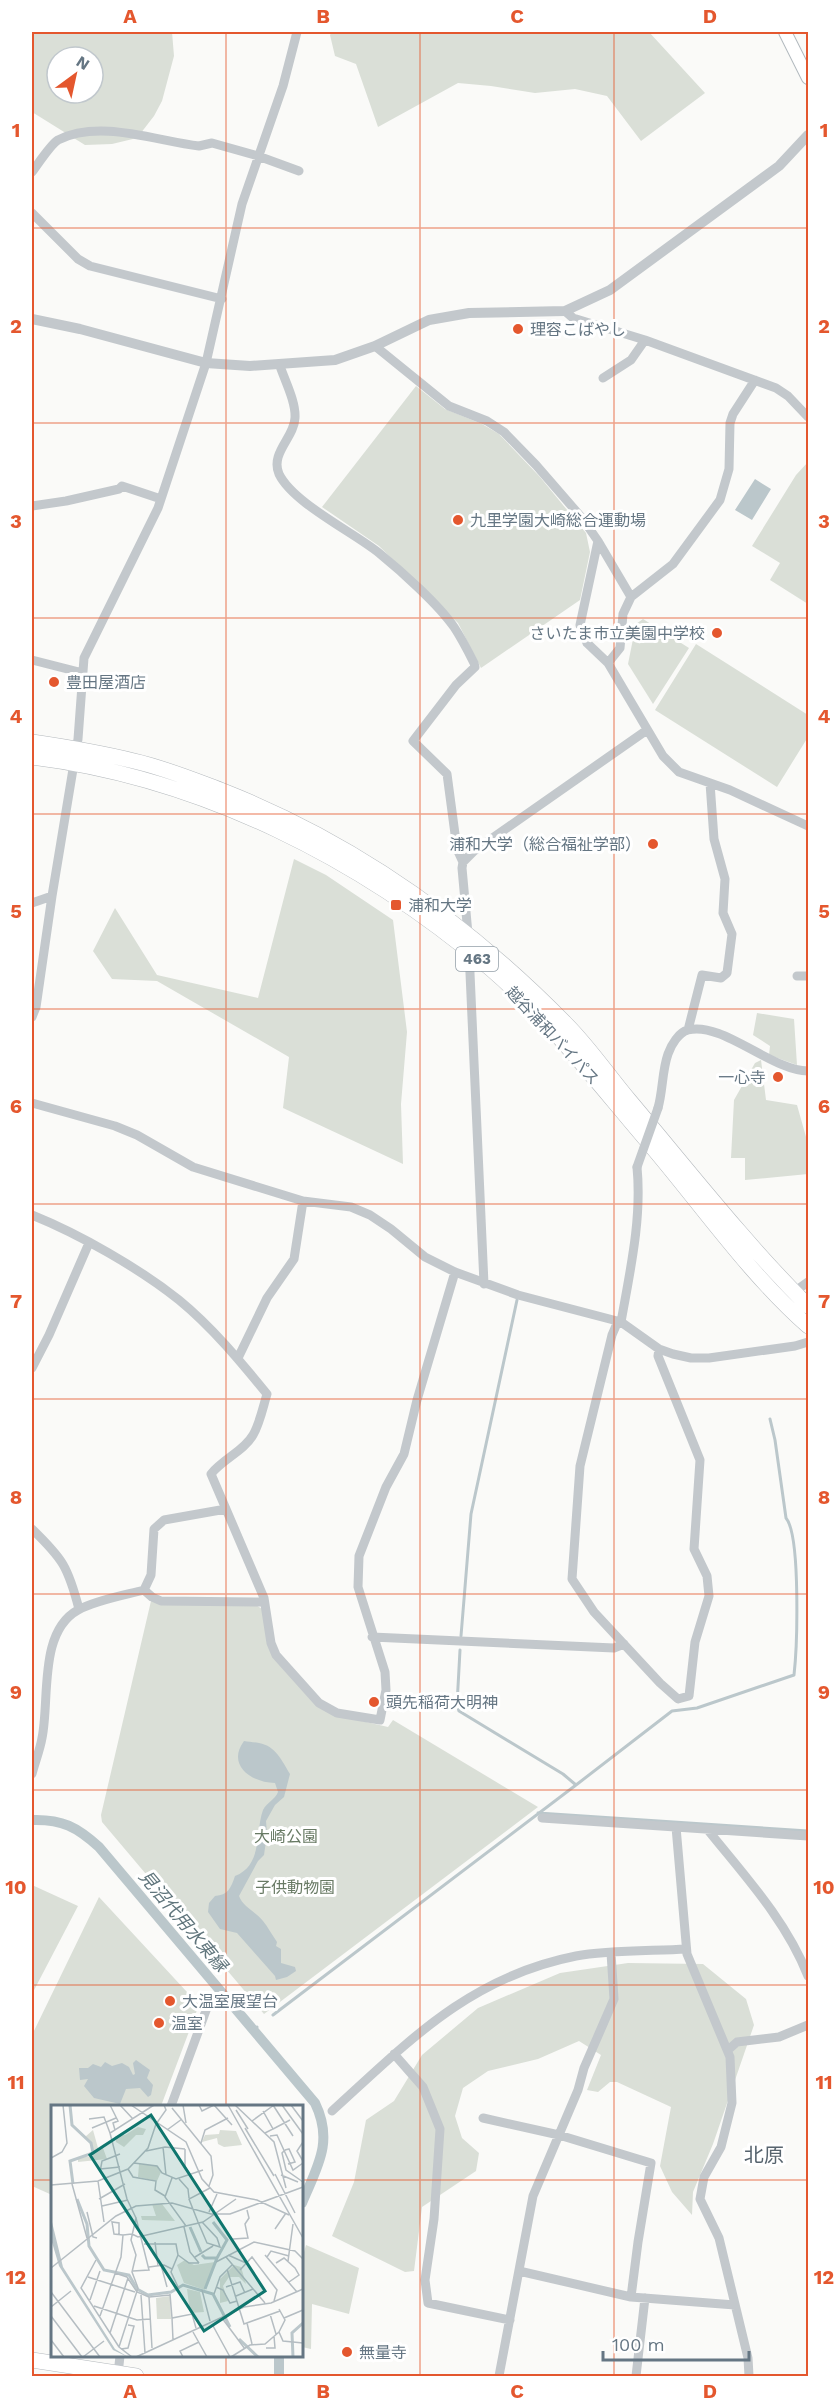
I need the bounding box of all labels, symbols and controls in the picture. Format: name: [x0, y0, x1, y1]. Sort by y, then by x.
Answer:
text: A: [123, 4, 137, 28]
text: B: [316, 4, 330, 28]
text: C: [510, 4, 524, 28]
text: D: [703, 4, 717, 28]
north arrow: [45, 45, 105, 105]
text: N: [73, 52, 93, 74]
text: 1: [12, 118, 20, 142]
text: 1: [820, 118, 828, 142]
text: 2: [10, 314, 22, 338]
text: 2: [818, 314, 830, 338]
place label: 理容こばやし: [530, 320, 626, 339]
marker: 理容こばやし: [511, 322, 525, 336]
text: 3: [10, 509, 22, 533]
text: 3: [818, 509, 830, 533]
place label: 九里学園大崎総合運動場: [470, 511, 646, 530]
marker: 九里学園大崎総合運動場: [451, 513, 465, 527]
place label: さいたま市立美園中学校: [529, 624, 705, 643]
marker: さいたま市立美園中学校: [710, 626, 724, 640]
place label: 豊田屋酒店: [66, 673, 146, 692]
marker: 豊田屋酒店: [47, 675, 61, 689]
text: 4: [10, 704, 23, 728]
text: 4: [818, 704, 831, 728]
place label: 浦和大学（総合福祉学部）: [449, 835, 641, 854]
marker: 浦和大学（総合福祉学部）: [646, 837, 660, 851]
place label: 浦和大学: [408, 896, 472, 915]
marker: 浦和大学: [389, 898, 403, 912]
text: 5: [10, 899, 22, 923]
text: 5: [818, 899, 830, 923]
road number: 463: [456, 947, 498, 971]
street label: 越谷浦和バイパス: [502, 982, 603, 1089]
place label: 一心寺: [718, 1068, 766, 1087]
marker: 一心寺: [771, 1070, 785, 1084]
text: 6: [10, 1094, 22, 1118]
text: 6: [818, 1094, 830, 1118]
text: 7: [10, 1289, 22, 1313]
text: 7: [818, 1289, 830, 1313]
text: 8: [10, 1485, 22, 1509]
text: 8: [818, 1485, 830, 1509]
text: 9: [10, 1680, 22, 1704]
text: 9: [818, 1680, 830, 1704]
place label: 頭先稲荷大明神: [386, 1693, 498, 1712]
marker: 頭先稲荷大明神: [367, 1695, 381, 1709]
park label: 大崎公園: [254, 1827, 318, 1846]
water label: 見沼代用水東縁: [135, 1866, 233, 1977]
text: 10: [5, 1875, 27, 1899]
text: 10: [813, 1875, 835, 1899]
park label: 子供動物園: [255, 1878, 335, 1897]
place label: 大温室展望台: [182, 1992, 278, 2011]
marker: 大温室展望台: [163, 1994, 177, 2008]
place label: 温室: [171, 2014, 203, 2033]
marker: 温室: [152, 2016, 166, 2030]
text: 11: [7, 2070, 25, 2094]
text: 11: [815, 2070, 833, 2094]
inset map: [51, 2105, 303, 2357]
district label: 北原: [744, 2143, 784, 2167]
text: 12: [6, 2265, 26, 2289]
text: 12: [814, 2265, 834, 2289]
scale bar: [603, 2324, 748, 2362]
text: 100 m: [612, 2334, 665, 2355]
place label: 無量寺: [359, 2343, 407, 2362]
marker: 無量寺: [340, 2345, 354, 2359]
text: A: [123, 2379, 137, 2403]
text: B: [316, 2379, 330, 2403]
text: C: [510, 2379, 524, 2403]
text: D: [703, 2379, 717, 2403]

